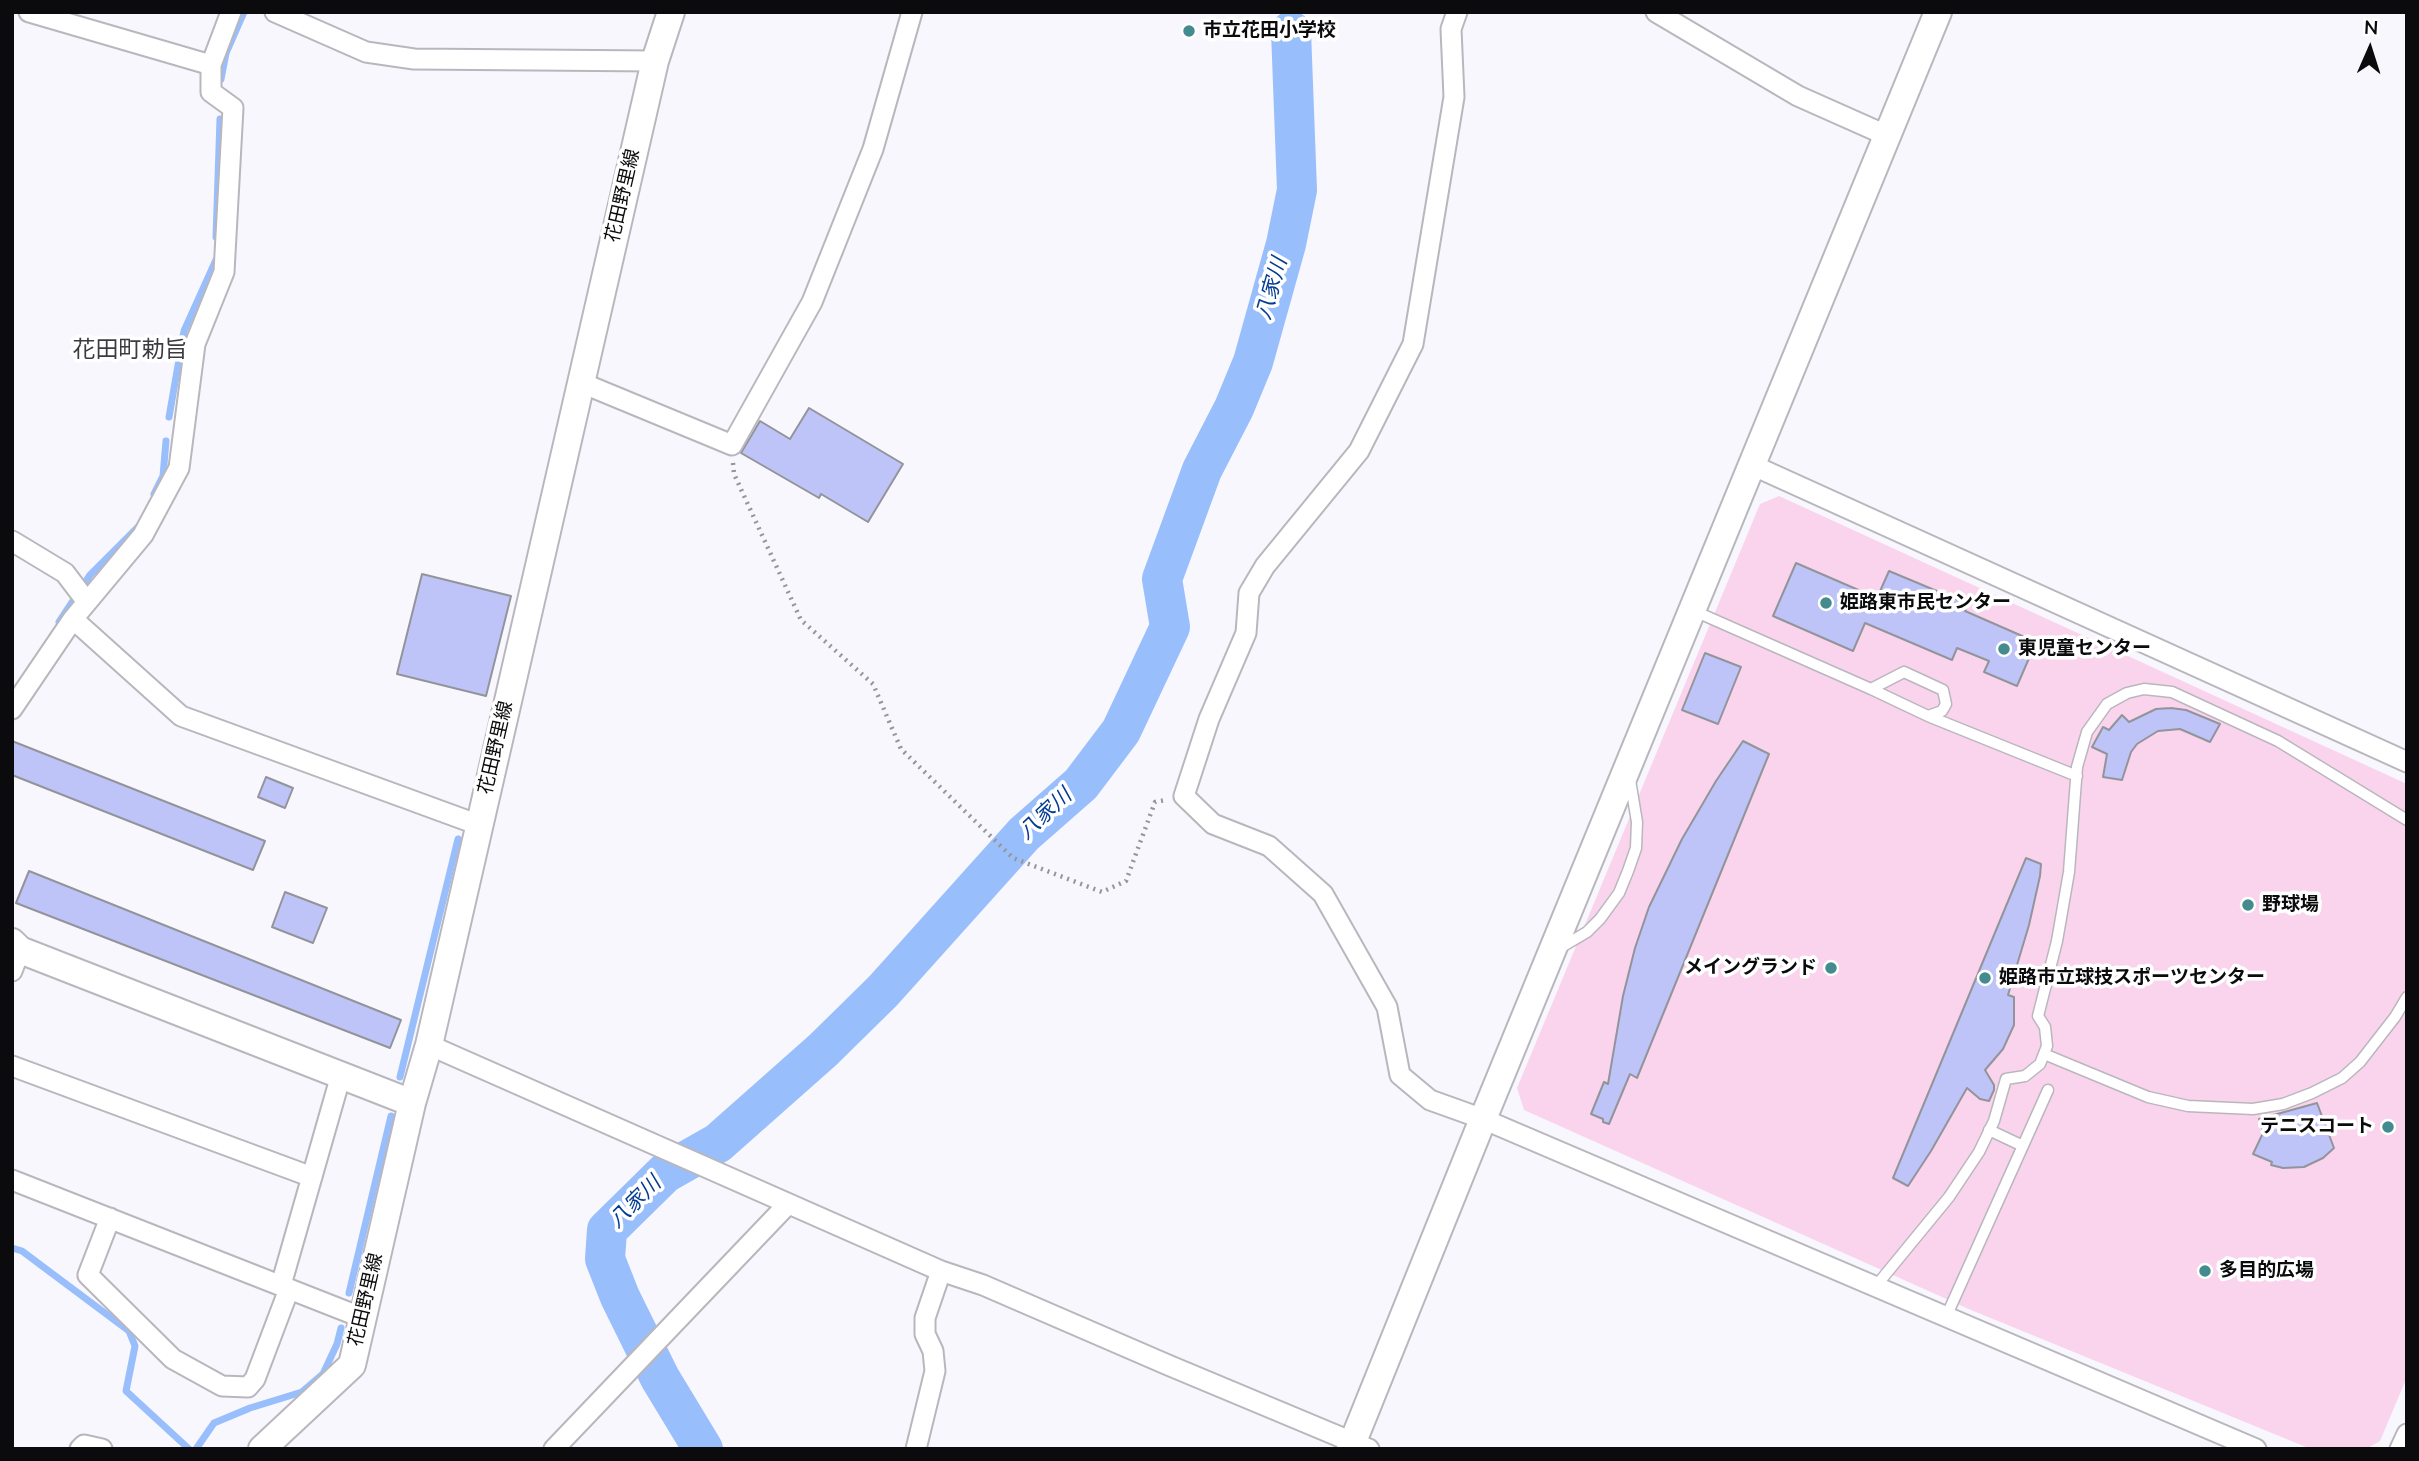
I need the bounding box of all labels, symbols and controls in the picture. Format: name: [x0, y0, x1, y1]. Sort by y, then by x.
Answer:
north arrow: [2335, 14, 2405, 84]
text: N: [2363, 15, 2379, 41]
place label: 市立花田小学校: [1203, 20, 1336, 42]
marker: 市立花田小学校: [1181, 23, 1197, 39]
street label: 花田野里線: [602, 147, 646, 245]
water label: 八家川: [1252, 255, 1294, 323]
district label: 花田町勅旨: [73, 337, 187, 365]
place label: 姫路東市民センター: [1840, 592, 2011, 614]
marker: 姫路東市民センター: [1818, 595, 1834, 611]
place label: 東児童センター: [2018, 638, 2151, 660]
marker: 東児童センター: [1996, 641, 2012, 657]
street label: 花田野里線: [475, 699, 519, 797]
water label: 八家川: [1014, 784, 1078, 846]
place label: 野球場: [2262, 894, 2319, 916]
marker: 野球場: [2240, 897, 2256, 913]
place label: メイングランド: [1684, 957, 1817, 979]
marker: メイングランド: [1823, 960, 1839, 976]
place label: 姫路市立球技スポーツセンター: [1999, 967, 2265, 989]
marker: 姫路市立球技スポーツセンター: [1977, 970, 1993, 986]
place label: テニスコート: [2260, 1116, 2374, 1138]
marker: テニスコート: [2380, 1119, 2396, 1135]
water label: 八家川: [605, 1172, 667, 1234]
street label: 花田野里線: [345, 1251, 389, 1349]
place label: 多目的広場: [2219, 1260, 2314, 1282]
marker: 多目的広場: [2197, 1263, 2213, 1279]

